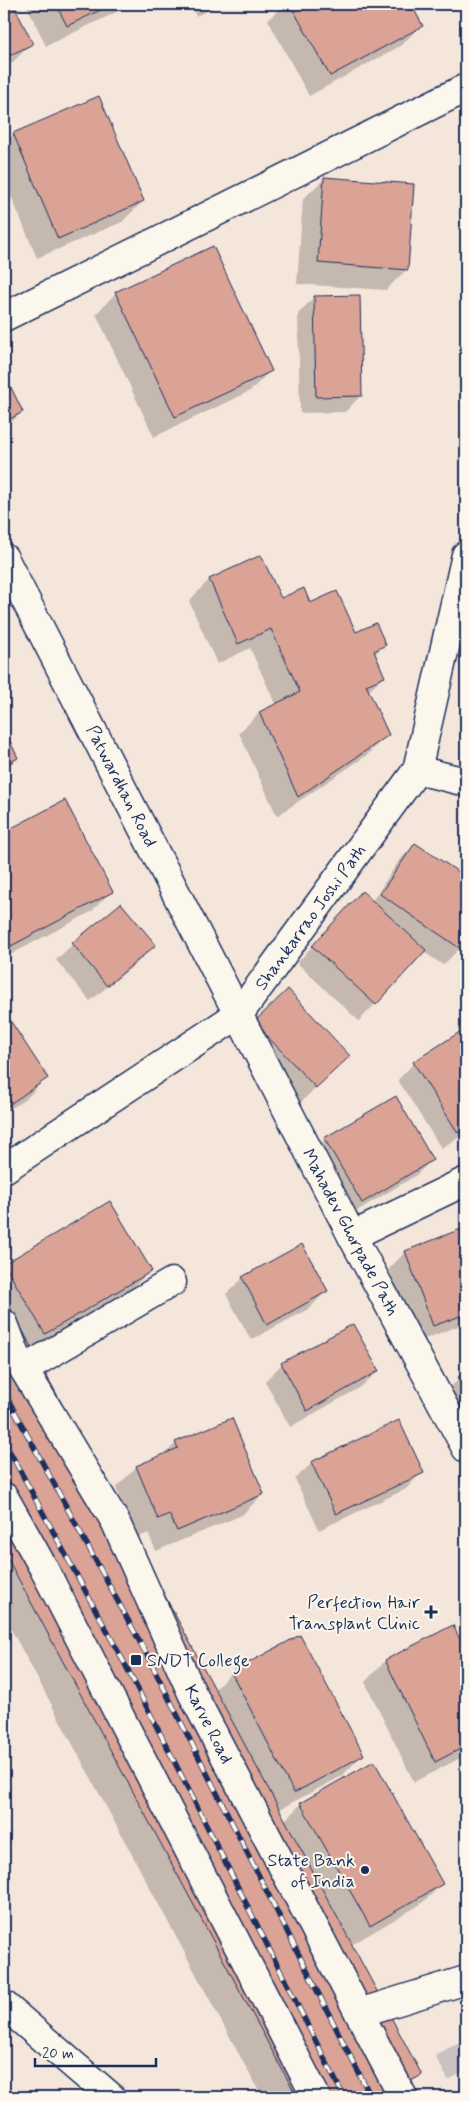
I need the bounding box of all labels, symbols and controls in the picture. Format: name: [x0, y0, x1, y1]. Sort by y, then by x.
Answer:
street label: Patwardhan Road: [80, 721, 162, 852]
street label: Shankarrao Joshi Path: [250, 840, 372, 995]
street label: Mahadev Ghorpade Path: [296, 1145, 404, 1320]
place label: Perfection Hair Transplant Clinic: [289, 1591, 421, 1636]
marker: Perfection Hair Transplant Clinic: [424, 1605, 438, 1619]
place label: SNDT College: [147, 1649, 250, 1675]
marker: SNDT College: [129, 1653, 143, 1667]
street label: Karve Road: [178, 1681, 238, 1768]
place label: State Bank of India: [268, 1849, 355, 1894]
marker: State Bank of India: [359, 1864, 371, 1876]
scale bar: [35, 2036, 156, 2068]
text: 20 m: [42, 2044, 74, 2064]

